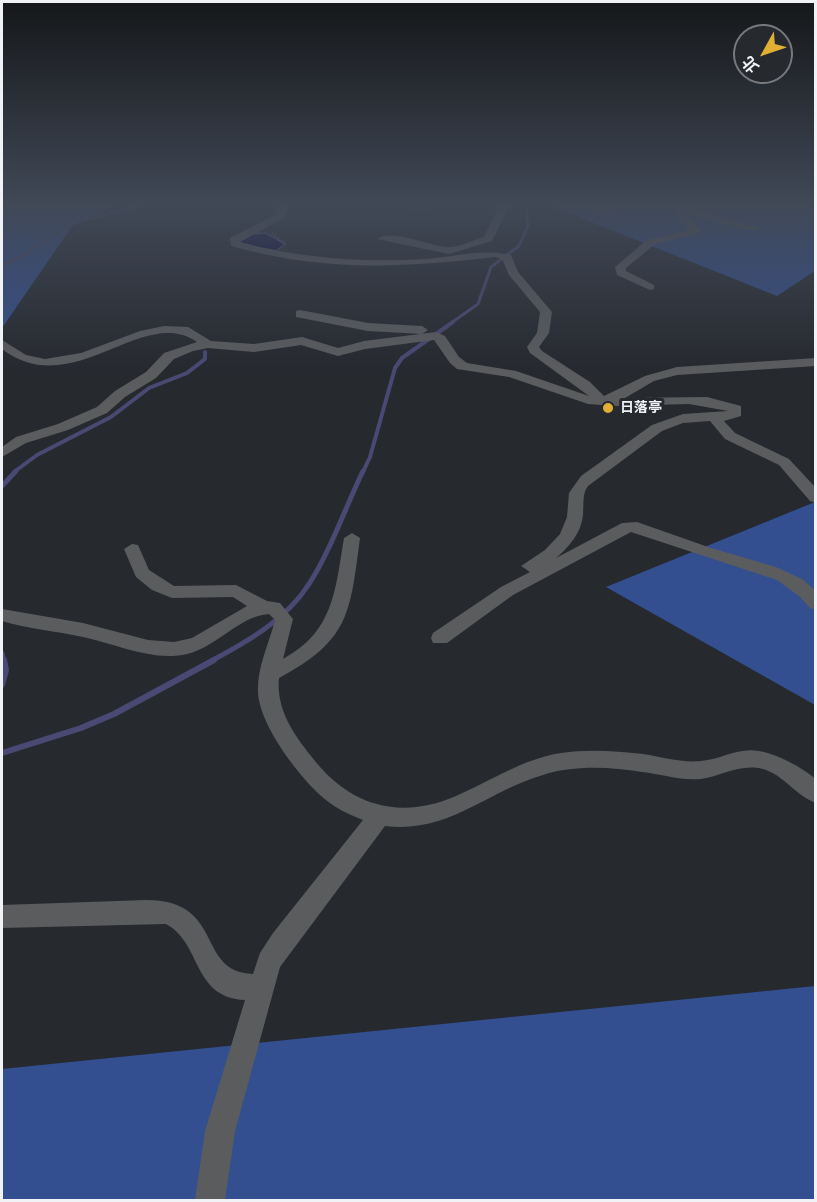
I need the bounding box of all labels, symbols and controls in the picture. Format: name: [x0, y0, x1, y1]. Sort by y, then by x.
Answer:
north arrow: [733, 24, 793, 84]
text: 北: [738, 52, 764, 77]
place label: 日落亭: [620, 400, 662, 416]
marker: 日落亭: [601, 401, 615, 415]

